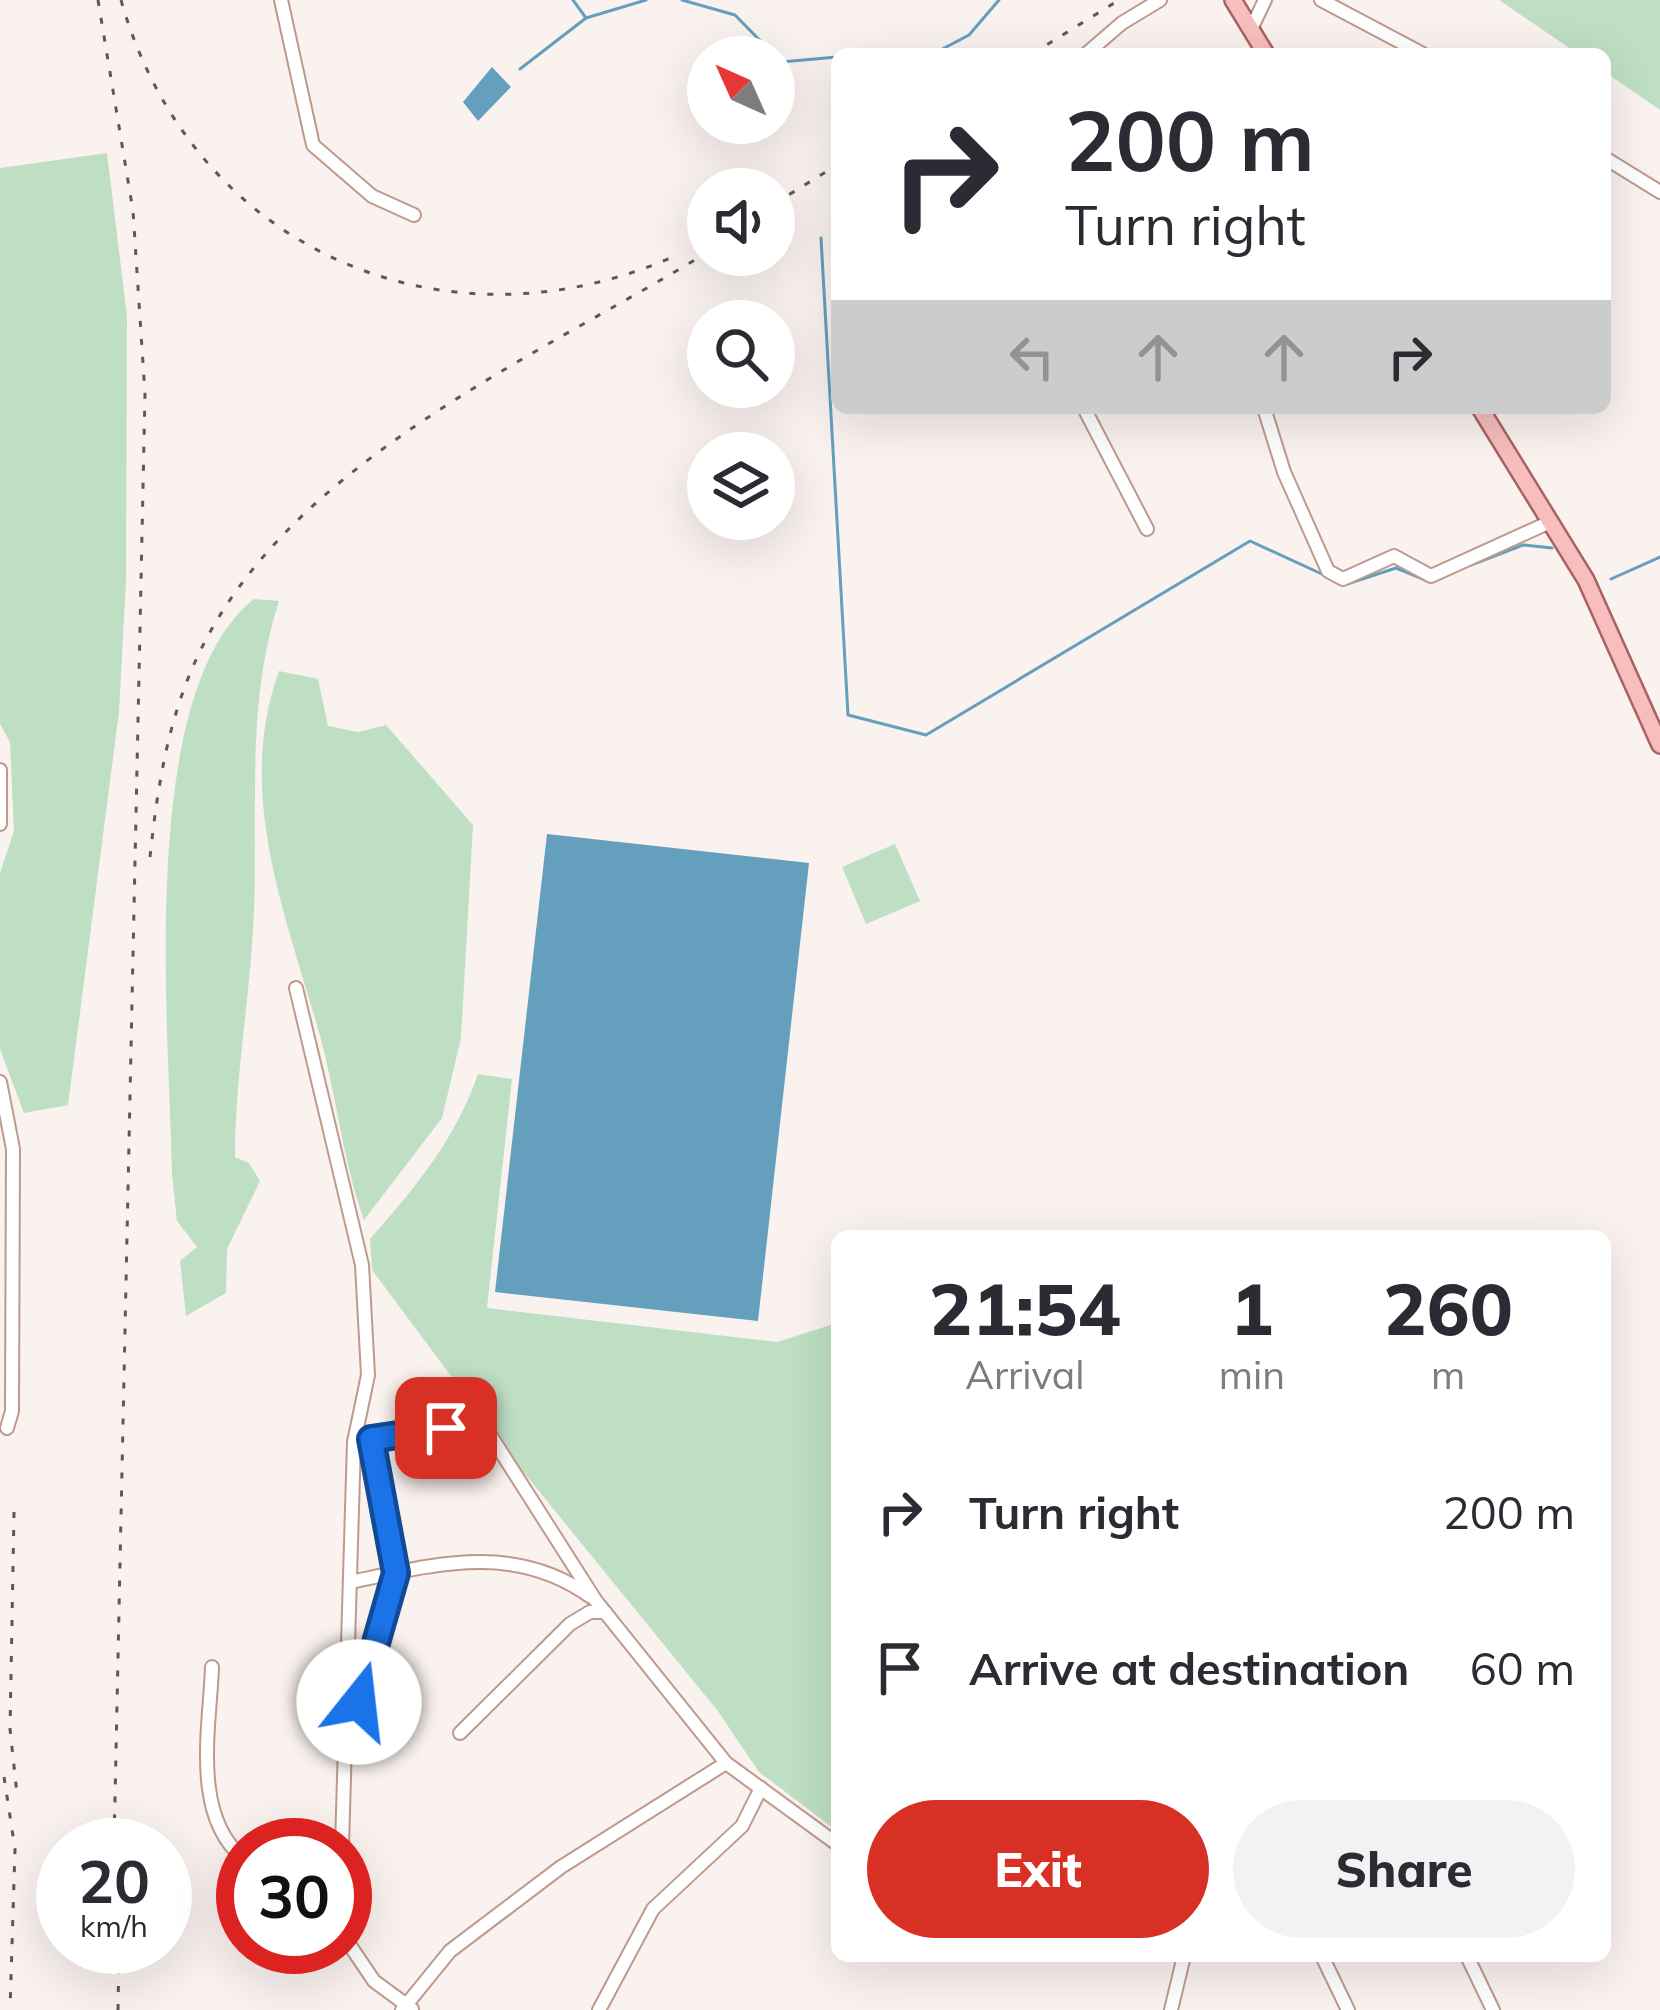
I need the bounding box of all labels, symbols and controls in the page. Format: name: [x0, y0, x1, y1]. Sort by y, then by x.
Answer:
north arrow: [687, 36, 795, 144]
map controls: [687, 36, 795, 540]
text: 200 m: [1065, 87, 1315, 192]
icon: right: [867, 96, 1023, 252]
button: sound: [687, 168, 795, 276]
text: Turn right: [1065, 191, 1306, 259]
button: search: [687, 300, 795, 408]
icon: left: [999, 324, 1065, 390]
icon: ahead: [1125, 324, 1191, 390]
icon: ahead: [1251, 324, 1317, 390]
icon: right: [1377, 324, 1443, 390]
button: layers: [687, 432, 795, 540]
text: 21:54: [929, 1263, 1121, 1353]
text: 1: [1230, 1263, 1274, 1353]
text: 260: [1383, 1263, 1513, 1353]
text: Arrival: [965, 1350, 1085, 1399]
text: min: [1219, 1350, 1285, 1399]
text: m: [1431, 1350, 1465, 1399]
pin: [395, 1377, 497, 1479]
icon: arrive: [413, 1395, 479, 1461]
icon: right: [867, 1479, 933, 1545]
text: Turn right: [969, 1484, 1179, 1540]
text: 200 m: [1443, 1484, 1575, 1540]
icon: arrive: [867, 1635, 933, 1701]
position arrow: [296, 1639, 422, 1765]
text: Arrive at destination: [969, 1640, 1409, 1696]
text: 60 m: [1470, 1640, 1575, 1696]
button: Exit: [867, 1800, 1209, 1938]
button: Share: [1233, 1800, 1575, 1938]
speed limit sign: 30: [216, 1818, 372, 1974]
text: 20: [78, 1843, 150, 1918]
text: km/h: [80, 1907, 148, 1945]

